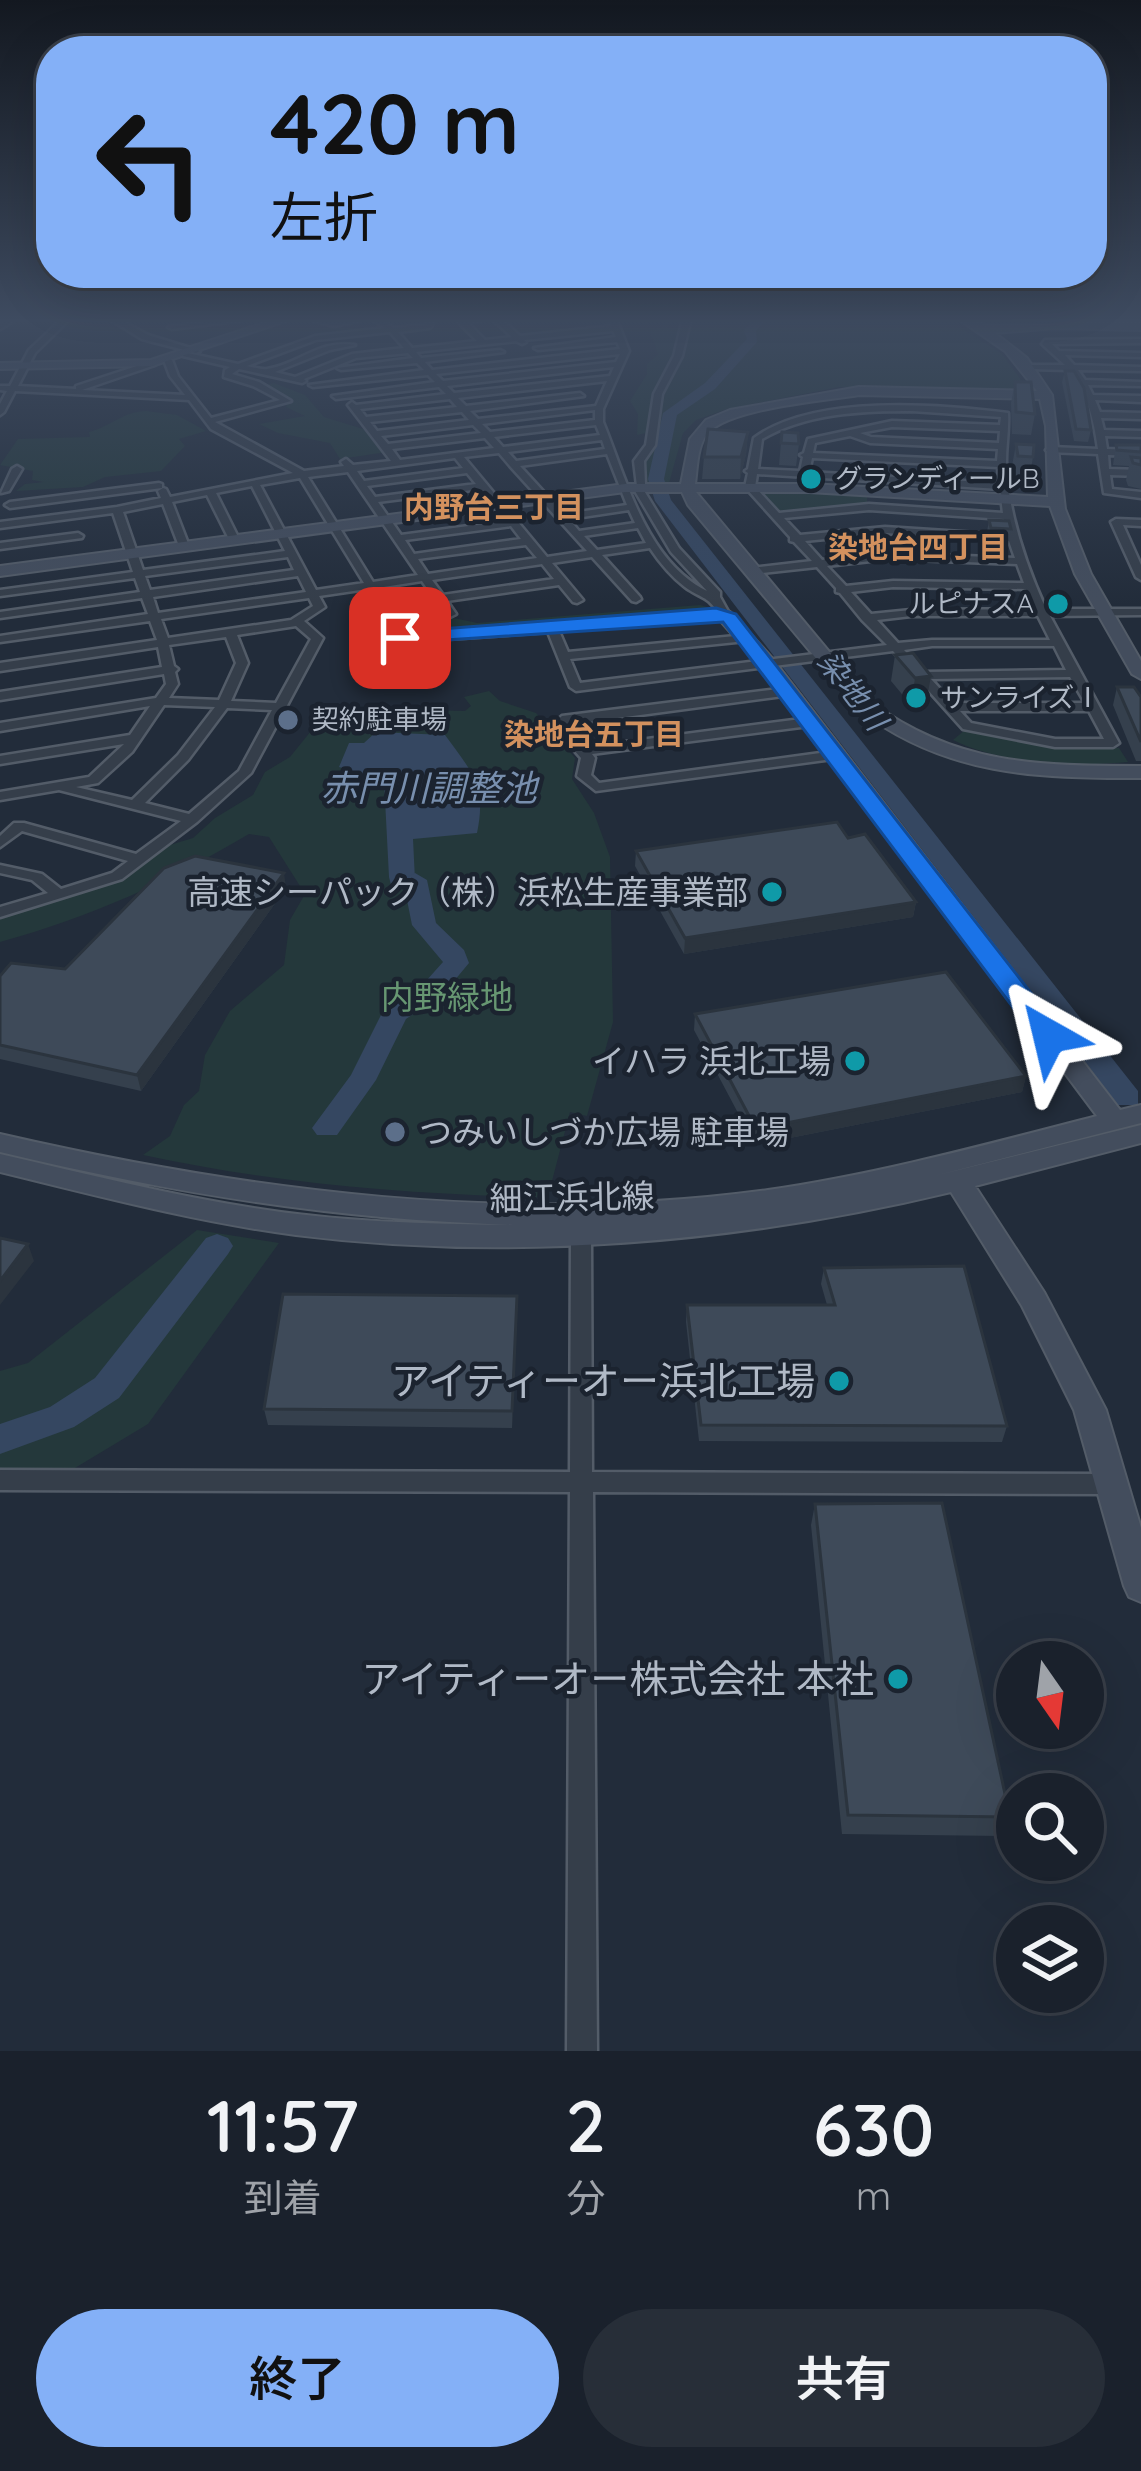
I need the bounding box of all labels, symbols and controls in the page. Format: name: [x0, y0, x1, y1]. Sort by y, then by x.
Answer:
text: 420 m: [270, 70, 520, 175]
icon: left: [72, 84, 228, 240]
text: 左折: [270, 183, 378, 251]
place label: グランディールB: [835, 461, 1040, 495]
marker: グランディールB: [798, 466, 824, 492]
district label: 内野台三丁目: [404, 488, 584, 526]
district label: 染地台四丁目: [828, 528, 1008, 566]
place label: ルピナスA: [909, 586, 1034, 620]
pin: [349, 587, 451, 689]
marker: ルピナスA: [1045, 591, 1071, 617]
icon: arrive: [367, 605, 433, 671]
water label: 染地川: [810, 643, 897, 740]
place label: サンライズⅠ: [940, 680, 1101, 714]
marker: サンライズⅠ: [903, 685, 929, 711]
place label: 契約駐車場: [312, 702, 447, 736]
marker: 契約駐車場: [275, 707, 301, 733]
district label: 染地台五丁目: [504, 715, 684, 753]
water label: 赤門川調整池: [321, 765, 540, 810]
place label: 高速シーパック（株）浜松生産事業部: [187, 871, 748, 912]
marker: 高速シーパック（株）浜松生産事業部: [759, 879, 785, 905]
position arrow: [986, 973, 1112, 1099]
park label: 内野緑地: [381, 976, 513, 1017]
place label: イハラ 浜北工場: [592, 1040, 831, 1081]
marker: イハラ 浜北工場: [842, 1048, 868, 1074]
place label: つみいしづか広場 駐車場: [419, 1111, 789, 1152]
marker: つみいしづか広場 駐車場: [382, 1119, 408, 1145]
street label: 細江浜北線: [489, 1175, 655, 1218]
place label: アイティーオー浜北工場: [391, 1356, 815, 1405]
marker: アイティーオー浜北工場: [826, 1368, 852, 1394]
north arrow: [996, 1641, 1104, 1749]
map controls: [996, 1641, 1104, 2013]
place label: アイティーオー株式会社 本社: [361, 1654, 874, 1703]
marker: アイティーオー株式会社 本社: [885, 1666, 911, 1692]
button: search: [996, 1773, 1104, 1881]
button: layers: [996, 1905, 1104, 2013]
text: 11:57: [207, 2080, 359, 2170]
text: 2: [565, 2080, 606, 2170]
text: 630: [813, 2084, 934, 2174]
text: m: [856, 2171, 891, 2220]
text: 到着: [244, 2173, 322, 2222]
text: 分: [566, 2173, 605, 2222]
button: 終了: [36, 2309, 559, 2447]
button: 共有: [583, 2309, 1105, 2447]

